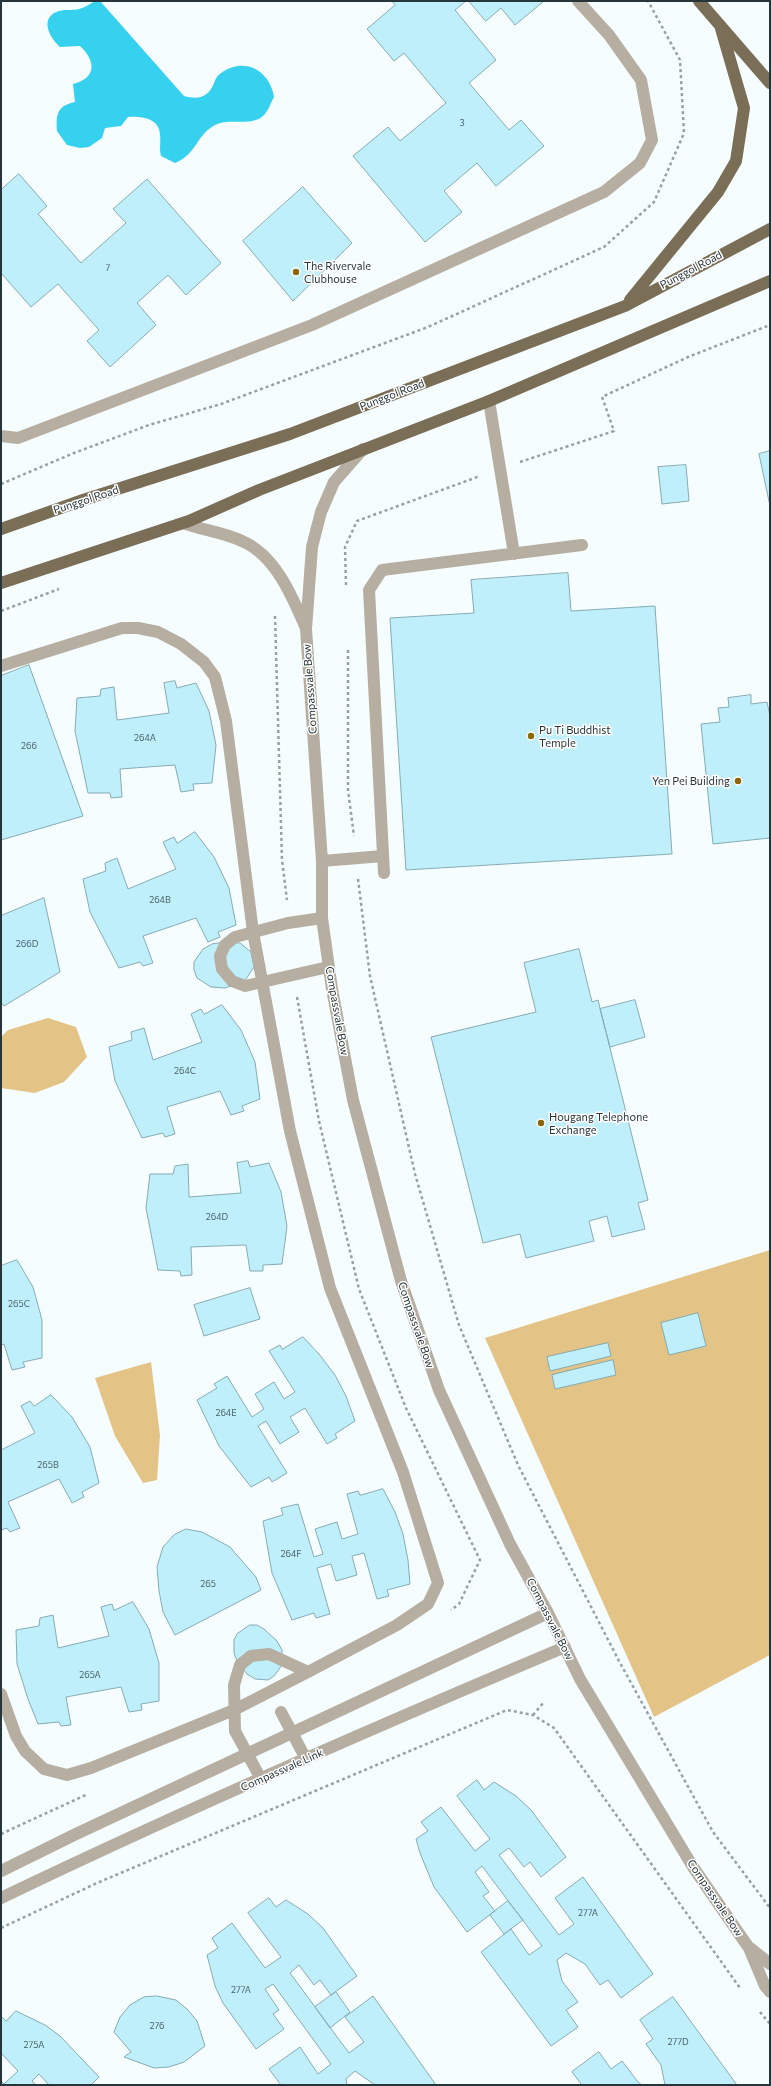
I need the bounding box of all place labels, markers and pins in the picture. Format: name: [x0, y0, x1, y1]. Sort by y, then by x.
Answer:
place label: The Rivervale Clubhouse: [304, 259, 371, 285]
marker: The Rivervale Clubhouse: [291, 267, 301, 277]
place label: Pu Ti Buddhist Temple: [539, 723, 611, 749]
marker: Pu Ti Buddhist Temple: [526, 731, 536, 741]
place label: Yen Pei Building: [652, 774, 730, 788]
marker: Yen Pei Building: [733, 776, 743, 786]
place label: Hougang Telephone Exchange: [549, 1110, 648, 1136]
marker: Hougang Telephone Exchange: [536, 1118, 546, 1128]

